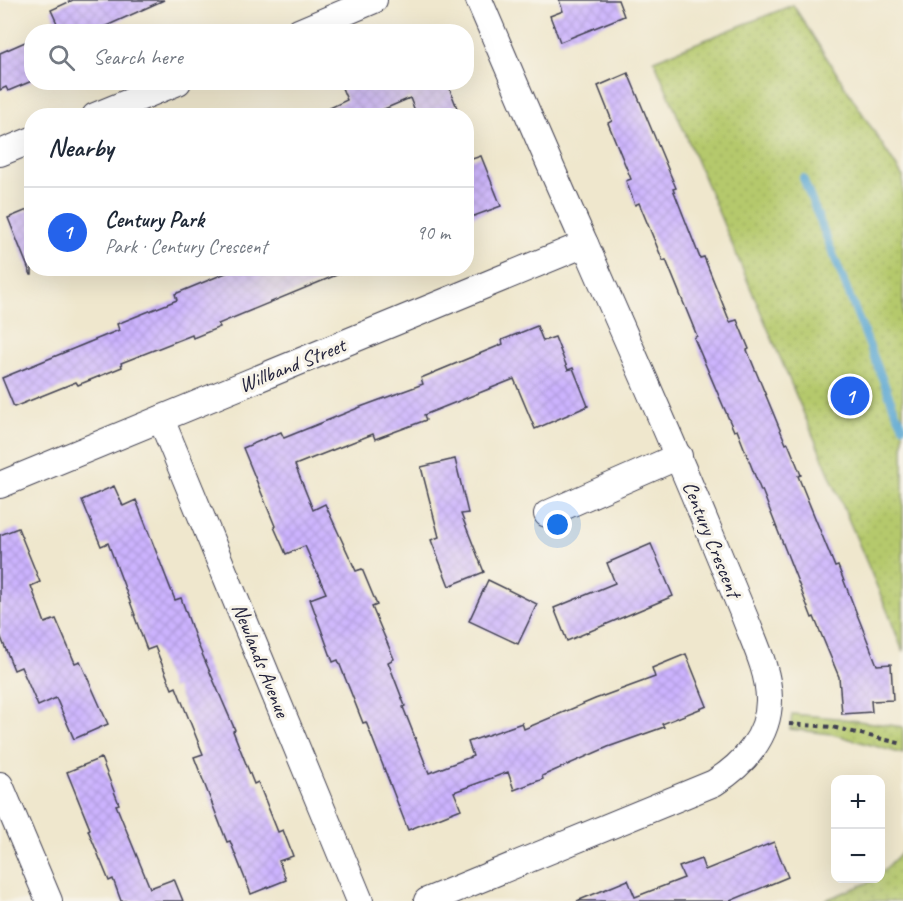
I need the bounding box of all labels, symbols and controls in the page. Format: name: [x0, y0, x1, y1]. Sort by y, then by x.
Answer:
search box: [24, 24, 474, 90]
icon: search: [45, 41, 78, 74]
text: Search here: [93, 43, 183, 71]
text: Nearby: [48, 131, 113, 164]
text: Century Park: [105, 206, 204, 234]
text: 1: [63, 220, 72, 245]
text: 90 m: [416, 220, 450, 245]
text: Park · Century Crescent: [105, 234, 267, 259]
street label: Willband Street: [235, 331, 351, 398]
pin: 1: [830, 374, 870, 418]
street label: Century Crescent: [677, 477, 748, 604]
your location: [543, 510, 572, 539]
street label: Newlands Avenue: [226, 599, 296, 722]
map controls: [831, 775, 885, 883]
button: +: [831, 775, 885, 829]
button: −: [831, 829, 885, 883]

